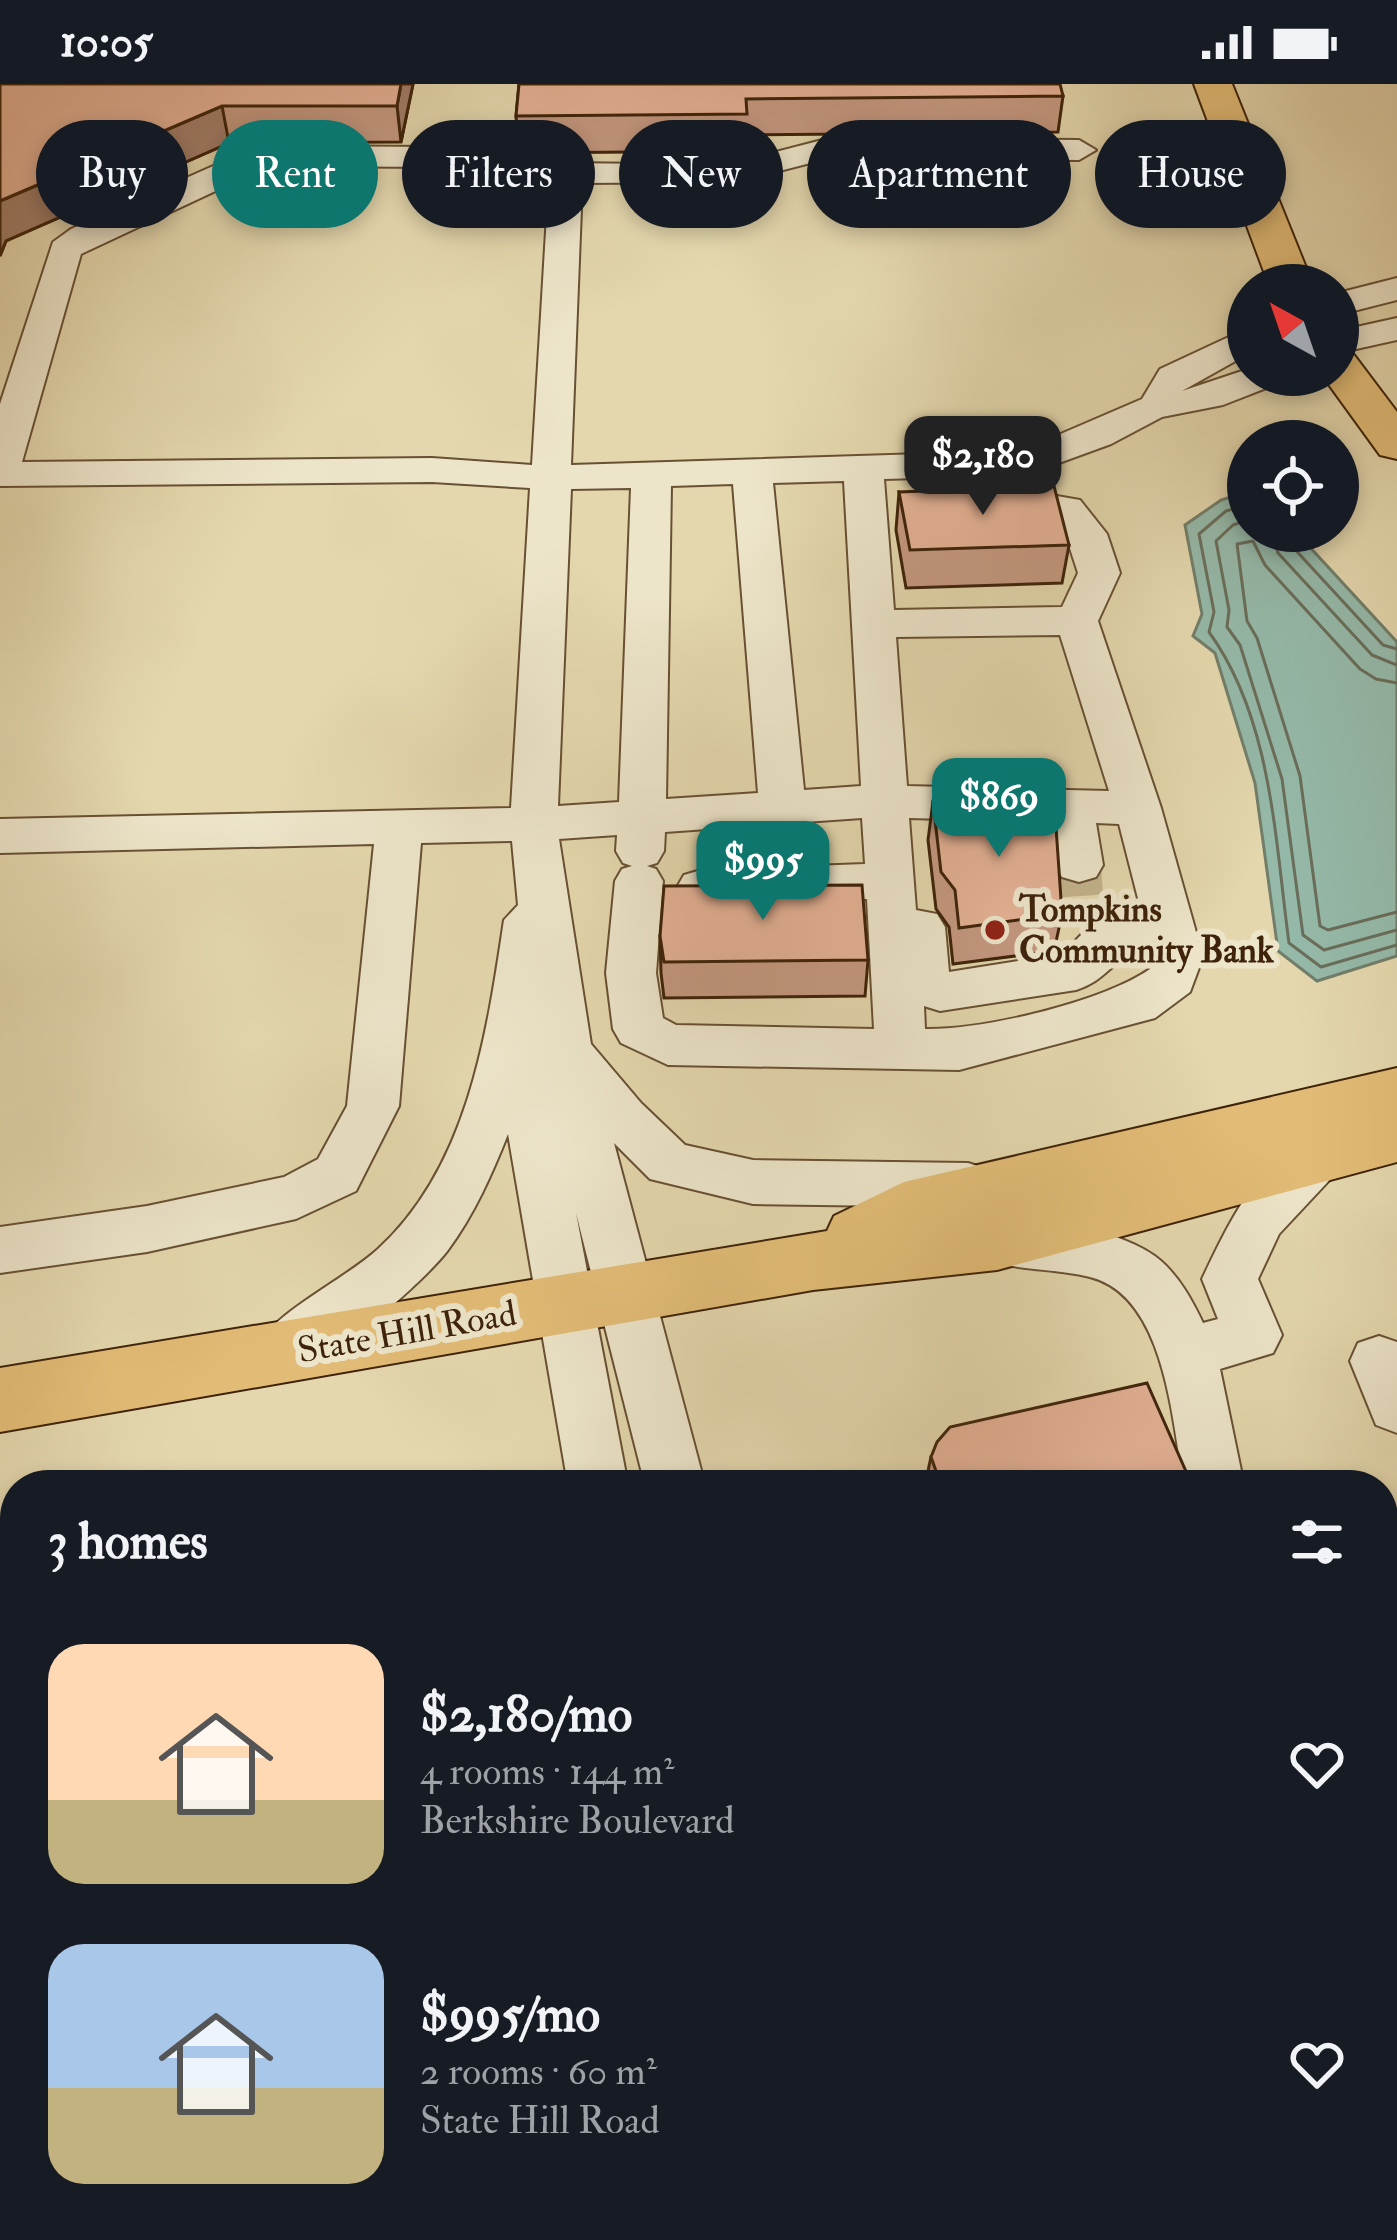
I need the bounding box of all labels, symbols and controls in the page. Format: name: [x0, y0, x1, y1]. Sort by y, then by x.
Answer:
text: 10:05: [60, 14, 153, 70]
chip: Buy: [36, 120, 188, 228]
chip: Rent: [212, 120, 378, 228]
chip: Filters: [402, 120, 595, 228]
chip: New: [619, 120, 783, 228]
chip: Apartment: [807, 120, 1071, 228]
chip: House: [1095, 120, 1286, 228]
north arrow: [1227, 264, 1359, 396]
map controls: [1227, 264, 1359, 552]
pin: $2,180: [885, 416, 1081, 518]
button: locate: [1227, 420, 1359, 552]
text: $2,180: [931, 430, 1035, 479]
pin: $869: [928, 758, 1070, 860]
text: $869: [959, 772, 1039, 821]
pin: $995: [692, 821, 834, 923]
text: $995: [723, 835, 803, 884]
place label: Tompkins Community Bank: [1018, 887, 1275, 974]
marker: Tompkins Community Bank: [982, 917, 1008, 943]
street label: State Hill Road: [294, 1291, 520, 1373]
icon: filters: [1284, 1509, 1350, 1575]
text: 3 homes: [48, 1510, 208, 1574]
text: $2,180/mo: [420, 1683, 632, 1747]
icon: home: [144, 1692, 288, 1836]
icon: heart: [1284, 1731, 1350, 1797]
text: 4 rooms · 144 m²: [420, 1747, 674, 1796]
text: Berkshire Boulevard: [420, 1796, 734, 1845]
text: $995/mo: [420, 1983, 600, 2047]
icon: home: [144, 1992, 288, 2136]
icon: heart: [1284, 2031, 1350, 2097]
text: 2 rooms · 60 m²: [420, 2047, 657, 2096]
text: State Hill Road: [420, 2096, 660, 2145]

